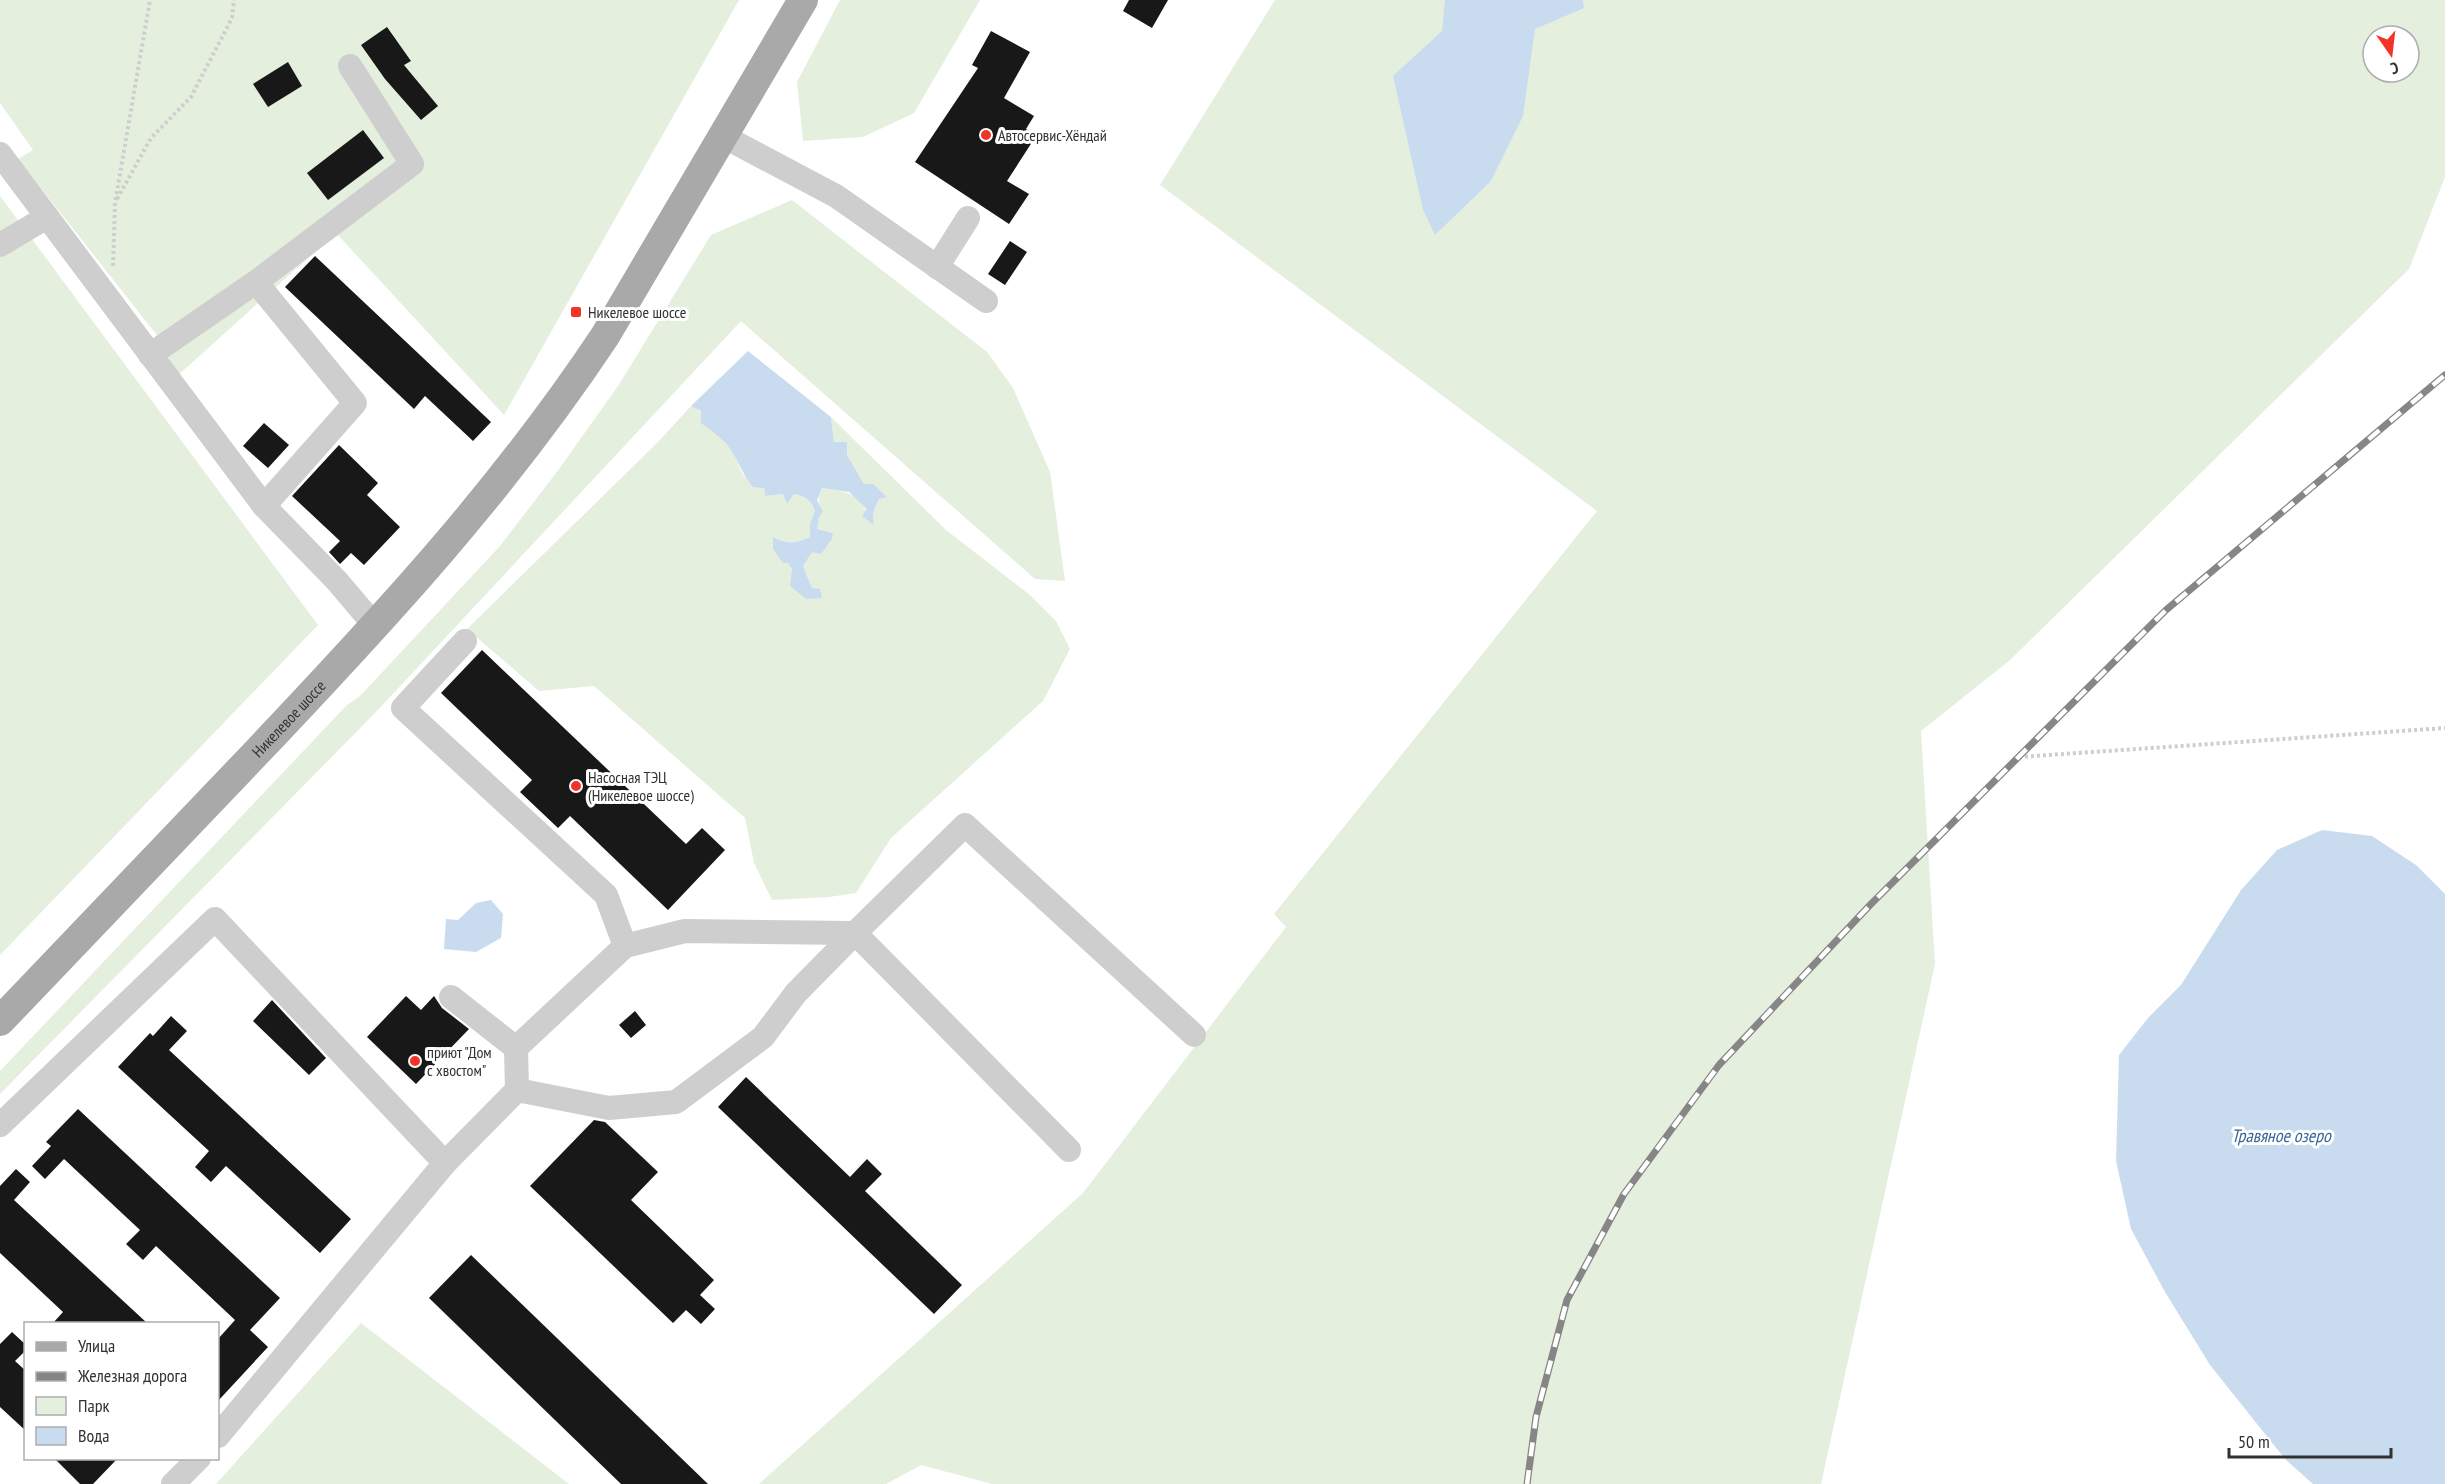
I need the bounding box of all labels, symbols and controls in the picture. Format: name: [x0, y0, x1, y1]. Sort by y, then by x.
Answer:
north arrow: [2361, 24, 2421, 84]
text: С: [2388, 58, 2401, 79]
place label: Автосервис-Хёндай: [998, 125, 1107, 145]
marker: Автосервис-Хёндай: [979, 128, 993, 142]
place label: Никелевое шоссе: [588, 302, 686, 322]
marker: Никелевое шоссе: [569, 305, 583, 319]
street label: Никелевое шоссе: [247, 676, 330, 761]
place label: Насосная ТЭЦ (Никелевое шоссе): [588, 767, 694, 805]
marker: Насосная ТЭЦ (Никелевое шоссе): [569, 779, 583, 793]
place label: приют "Дом с хвостом": [427, 1042, 492, 1080]
marker: приют "Дом с хвостом": [408, 1054, 422, 1068]
water label: Травяное озеро: [2231, 1124, 2332, 1147]
legend: [24, 1322, 219, 1460]
text: Улица: [78, 1334, 115, 1357]
text: Железная дорога: [77, 1364, 187, 1387]
text: Парк: [78, 1394, 109, 1417]
scale bar: [2229, 1421, 2391, 1459]
text: Вода: [78, 1424, 109, 1447]
text: 50 m: [2238, 1430, 2270, 1453]

